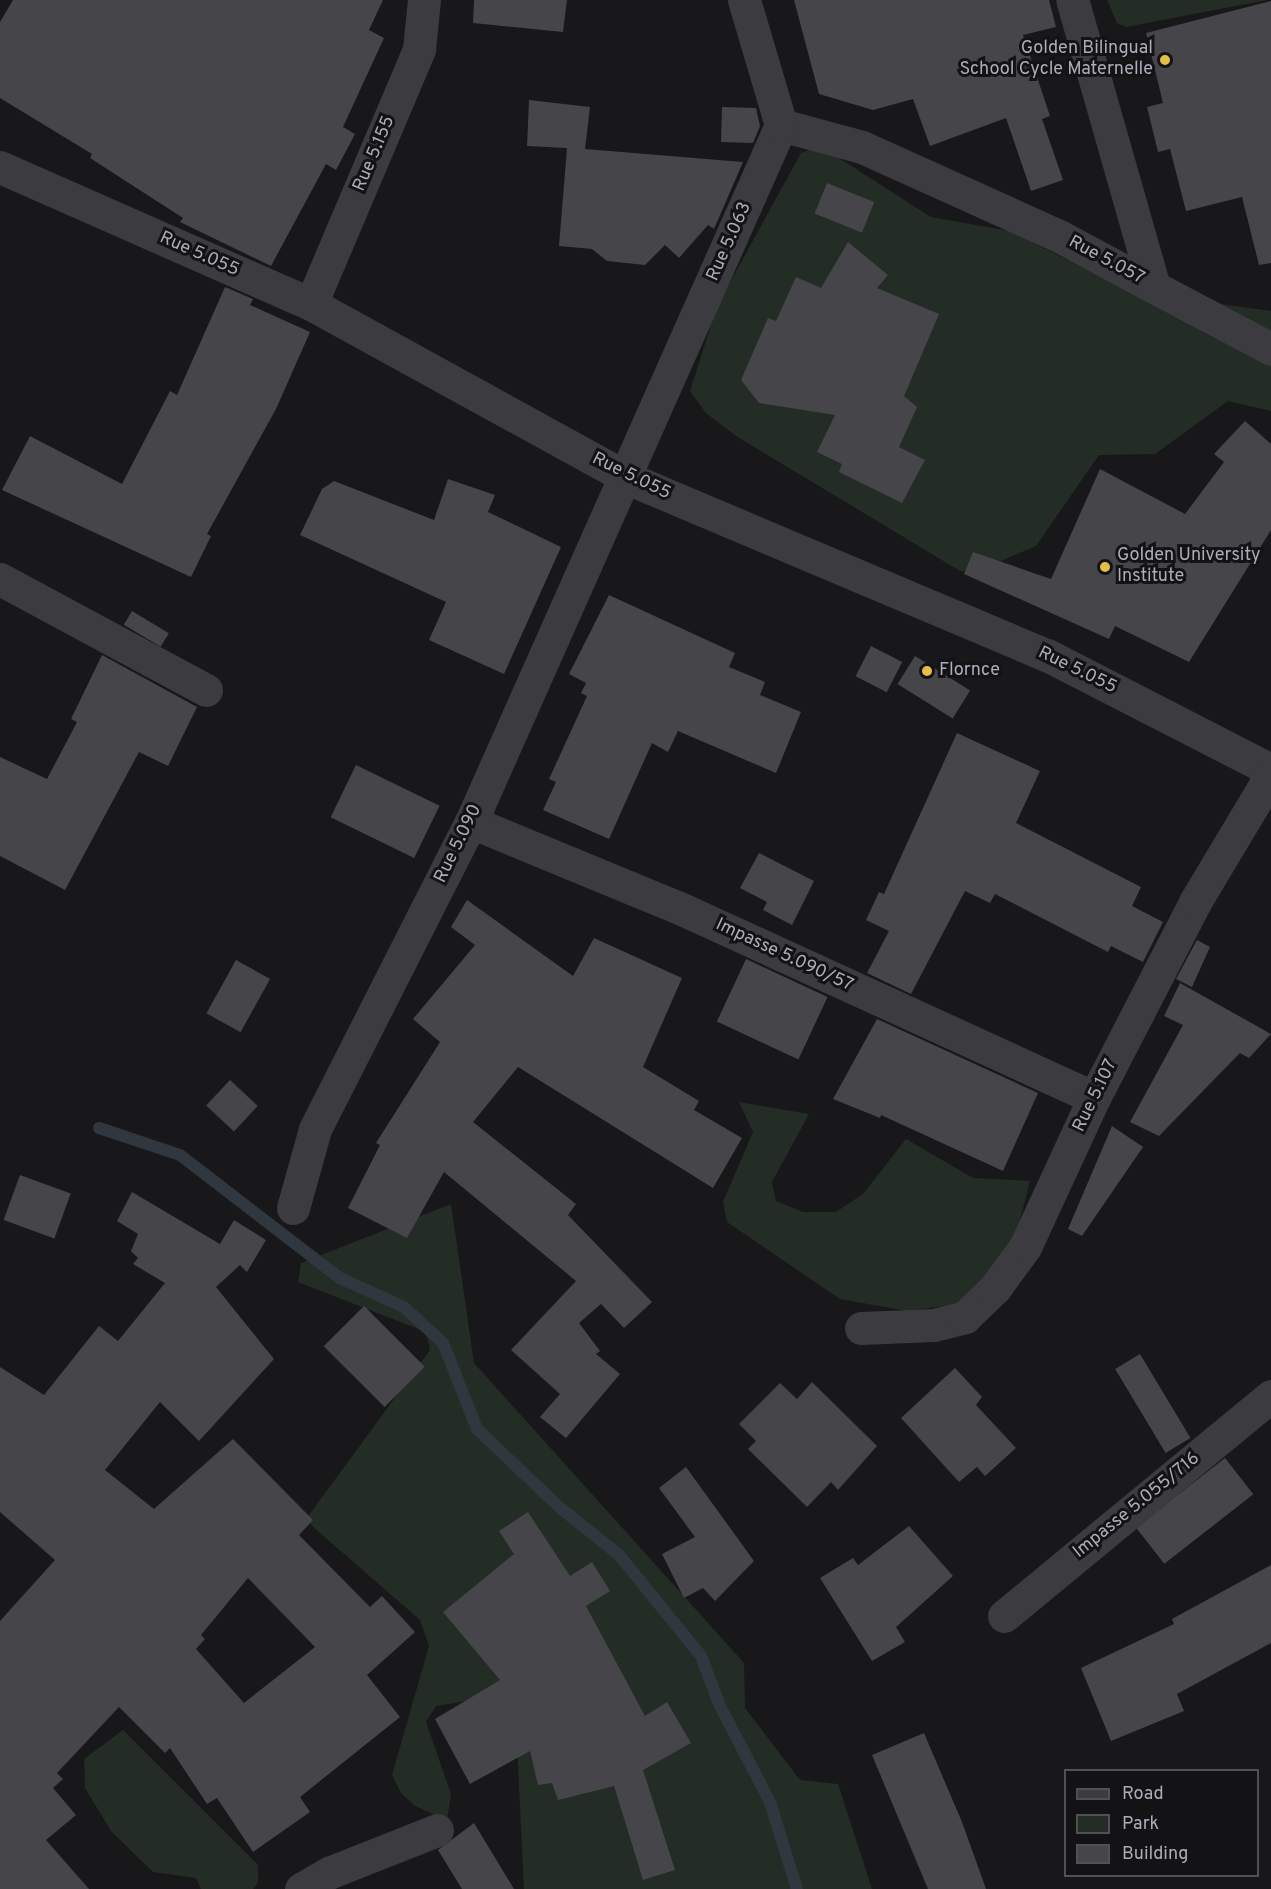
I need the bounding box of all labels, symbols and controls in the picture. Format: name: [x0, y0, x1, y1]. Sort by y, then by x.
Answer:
place label: Golden Bilingual School Cycle Maternelle: [960, 39, 1153, 82]
marker: Golden Bilingual School Cycle Maternelle: [1158, 53, 1172, 67]
street label: Rue 5.155: [349, 113, 401, 195]
street label: Rue 5.063: [703, 199, 757, 285]
street label: Rue 5.055: [156, 228, 242, 282]
street label: Rue 5.057: [1064, 232, 1148, 290]
street label: Rue 5.055: [588, 449, 674, 505]
place label: Golden University Institute: [1117, 546, 1260, 588]
marker: Golden University Institute: [1098, 560, 1112, 574]
street label: Rue 5.055: [1034, 643, 1120, 699]
place label: Flornce: [939, 660, 1000, 682]
marker: Flornce: [920, 664, 934, 678]
street label: Rue 5.090: [431, 801, 487, 887]
street label: Impasse 5.090/57: [712, 915, 856, 997]
street label: Rue 5.107: [1069, 1056, 1123, 1136]
street label: Impasse 5.055/716: [1069, 1448, 1205, 1564]
legend: [1064, 1769, 1259, 1877]
text: Road: [1122, 1783, 1164, 1806]
text: Park: [1122, 1813, 1159, 1836]
text: Building: [1122, 1843, 1188, 1866]

